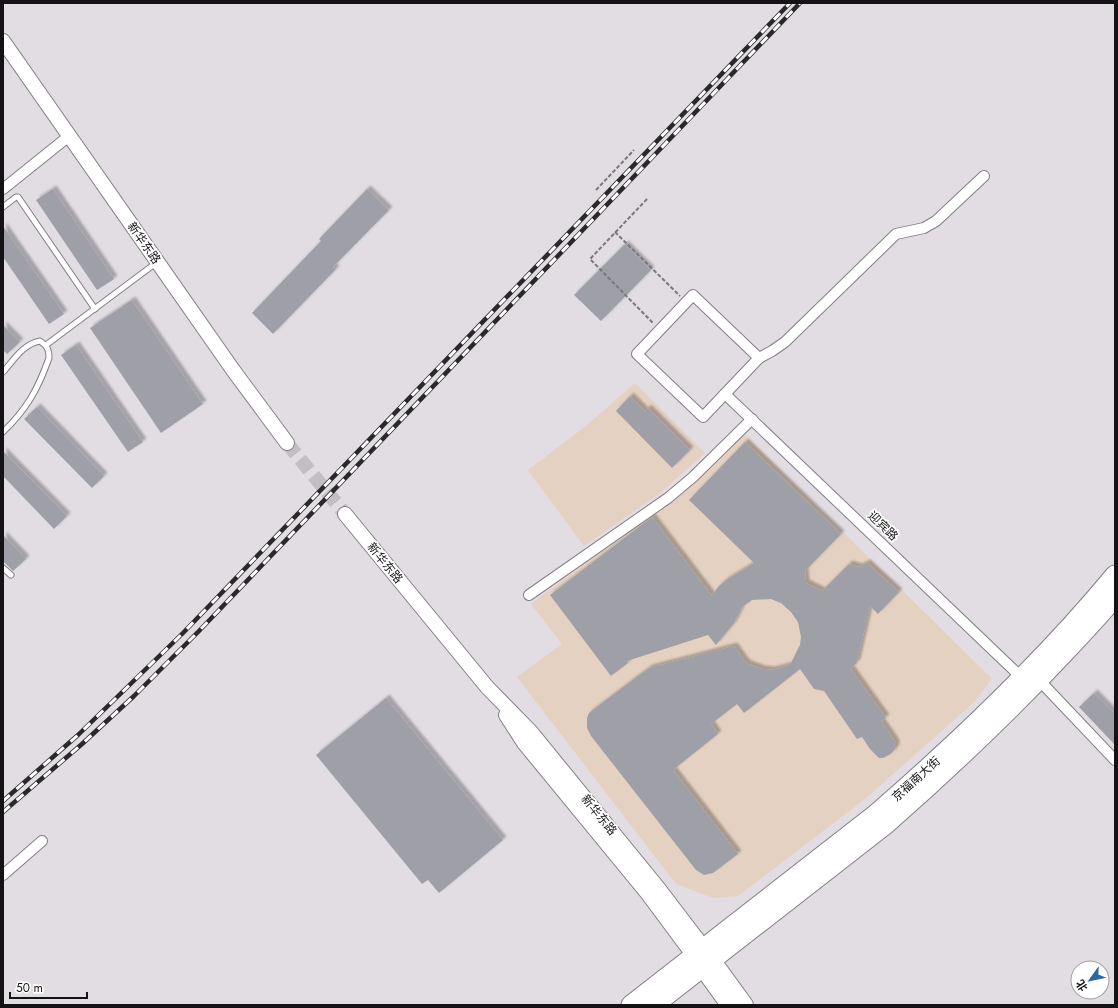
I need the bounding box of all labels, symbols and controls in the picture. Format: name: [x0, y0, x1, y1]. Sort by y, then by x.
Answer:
street label: 新华东路: [123, 218, 165, 268]
street label: 迎宾路: [864, 507, 902, 545]
street label: 新华东路: [363, 539, 407, 587]
street label: 京福南大街: [888, 752, 944, 806]
street label: 新华东路: [577, 791, 621, 839]
north arrow: [1070, 960, 1110, 1000]
scale bar: [10, 974, 87, 1000]
text: 北: [1072, 976, 1091, 994]
text: 50 m: [16, 979, 43, 997]

